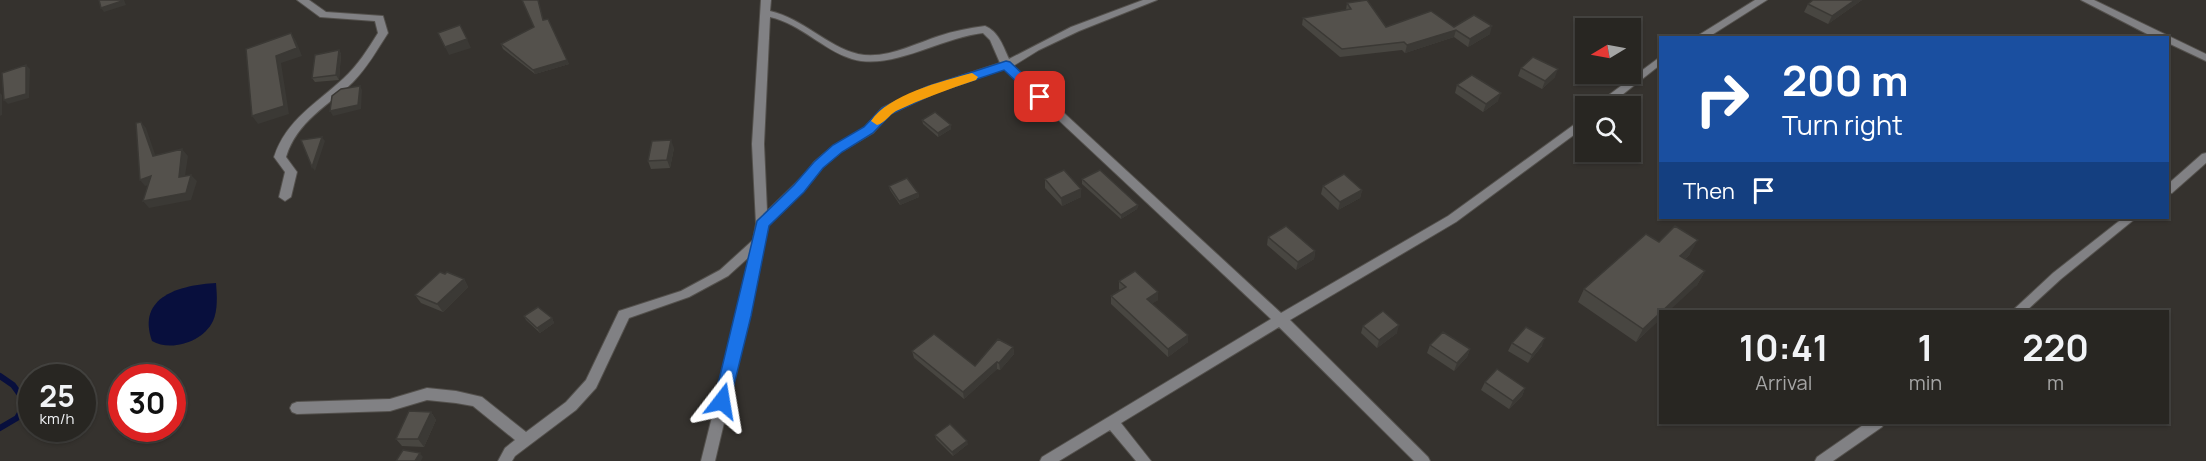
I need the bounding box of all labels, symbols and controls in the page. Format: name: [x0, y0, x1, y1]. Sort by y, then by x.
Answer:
north arrow: [1575, 18, 1641, 84]
map controls: [1575, 18, 1641, 162]
text: 200 m: [1782, 51, 1908, 109]
icon: right: [1683, 60, 1761, 138]
pin: [1014, 71, 1065, 122]
icon: arrive: [1023, 80, 1056, 113]
button: search: [1575, 96, 1641, 162]
text: Turn right: [1782, 106, 1903, 143]
icon: arrive: [1747, 174, 1780, 207]
text: Then: [1683, 176, 1735, 206]
text: 10:41: [1739, 323, 1829, 372]
text: 1: [1918, 323, 1933, 372]
text: 220: [2022, 323, 2089, 372]
speed limit sign: 30: [108, 364, 186, 442]
position arrow: [690, 369, 754, 433]
text: Arrival: [1755, 369, 1812, 396]
text: min: [1909, 369, 1942, 396]
text: m: [2047, 369, 2064, 396]
text: 25: [39, 375, 75, 416]
text: km/h: [40, 408, 74, 429]

